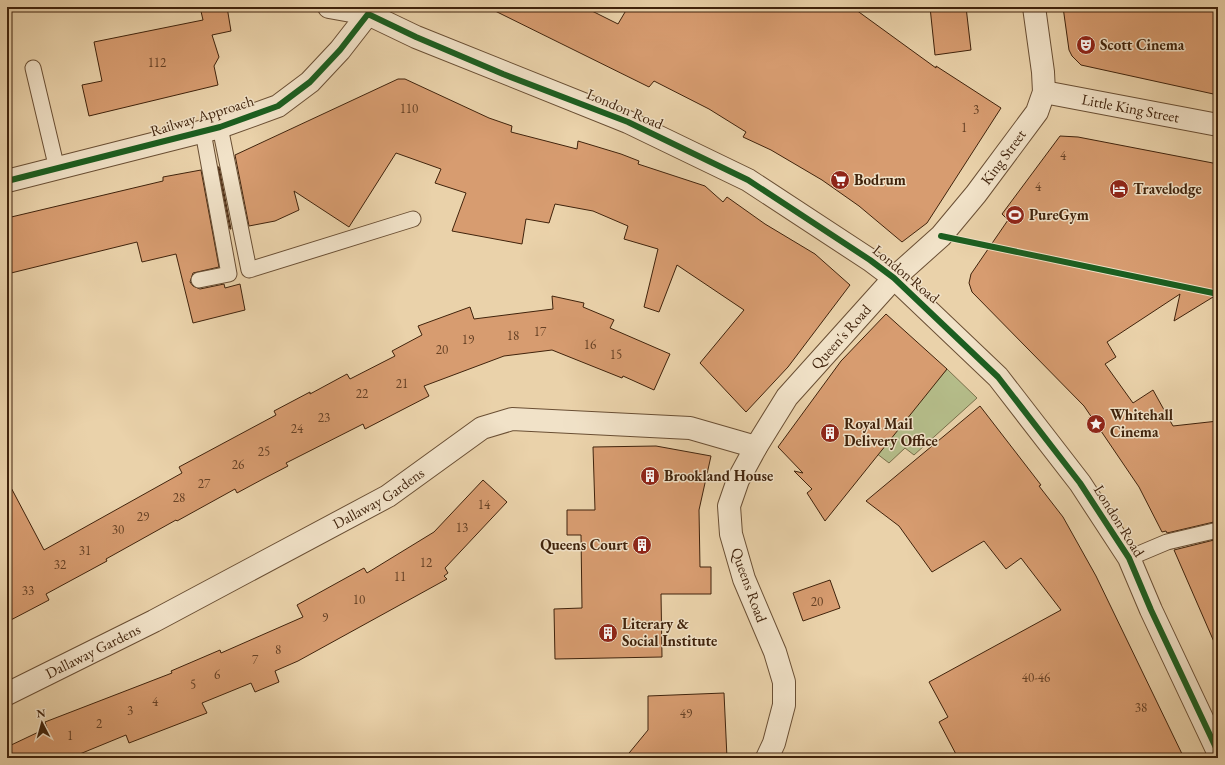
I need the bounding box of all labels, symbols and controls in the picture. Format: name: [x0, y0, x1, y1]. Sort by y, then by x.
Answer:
theatre icon: Scott Cinema: [1075, 34, 1097, 56]
place label: Scott Cinema: [1100, 35, 1185, 54]
house number: 112: [148, 54, 167, 71]
street label: London Road: [584, 84, 667, 133]
street label: Little King Street: [1080, 89, 1181, 126]
street label: Railway Approach: [148, 91, 256, 140]
house number: 110: [400, 100, 418, 117]
house number: 3: [973, 101, 979, 118]
house number: 1: [961, 119, 967, 136]
street label: King Street: [976, 125, 1030, 188]
house number: 4: [1060, 147, 1067, 164]
supermarket icon: Bodrum: [829, 169, 851, 191]
place label: Bodrum: [854, 170, 906, 189]
house number: 4: [1035, 178, 1042, 195]
hotel icon: Travelodge: [1108, 178, 1130, 200]
place label: Travelodge: [1133, 179, 1202, 198]
sports icon: PureGym: [1004, 204, 1026, 226]
place label: PureGym: [1029, 205, 1089, 224]
street label: London Road: [869, 240, 944, 307]
street label: Queen's Road: [806, 300, 875, 373]
house number: 17: [534, 323, 547, 340]
house number: 18: [507, 327, 519, 344]
house number: 19: [462, 331, 475, 348]
house number: 16: [584, 336, 596, 353]
house number: 20: [436, 341, 448, 358]
house number: 15: [610, 346, 622, 363]
house number: 21: [396, 375, 408, 392]
house number: 22: [356, 385, 369, 402]
place label: Whitehall Cinema: [1110, 405, 1174, 441]
house number: 23: [318, 409, 330, 426]
place icon: Whitehall Cinema: [1085, 413, 1107, 435]
place label: Royal Mail Delivery Office: [844, 414, 938, 450]
house number: 24: [291, 420, 304, 437]
building icon: Royal Mail Delivery Office: [819, 422, 841, 444]
house number: 25: [258, 443, 270, 460]
house number: 26: [232, 456, 244, 473]
street label: Dallaway Gardens: [329, 463, 428, 533]
building icon: Brookland House: [639, 465, 661, 487]
place label: Brookland House: [664, 466, 773, 485]
house number: 27: [198, 475, 211, 492]
street label: London Road: [1090, 481, 1149, 561]
house number: 28: [173, 489, 185, 506]
house number: 14: [478, 496, 491, 513]
house number: 29: [137, 508, 150, 525]
house number: 13: [456, 519, 468, 536]
house number: 30: [112, 521, 124, 538]
building icon: Queens Court: [631, 534, 653, 556]
place label: Queens Court: [540, 535, 628, 554]
house number: 31: [79, 542, 91, 559]
street label: Queens Road: [727, 545, 772, 625]
house number: 12: [420, 554, 433, 571]
house number: 32: [54, 556, 67, 573]
house number: 11: [394, 568, 406, 585]
house number: 33: [22, 582, 34, 599]
house number: 10: [353, 591, 365, 608]
house number: 20: [811, 593, 823, 610]
house number: 9: [322, 609, 329, 626]
place label: Literary & Social Institute: [622, 614, 717, 650]
street label: Dallaway Gardens: [42, 619, 144, 682]
building icon: Literary & Social Institute: [597, 622, 619, 644]
house number: 8: [275, 641, 281, 658]
house number: 7: [252, 651, 259, 668]
house number: 6: [214, 666, 220, 683]
house number: 40-46: [1022, 669, 1050, 686]
house number: 5: [190, 676, 196, 693]
house number: 4: [152, 693, 159, 710]
house number: 38: [1135, 699, 1147, 716]
house number: 3: [127, 702, 133, 719]
north arrow: [22, 703, 62, 743]
house number: 49: [680, 705, 693, 722]
text: N: [36, 706, 46, 720]
house number: 2: [96, 715, 103, 732]
house number: 1: [67, 727, 73, 744]

